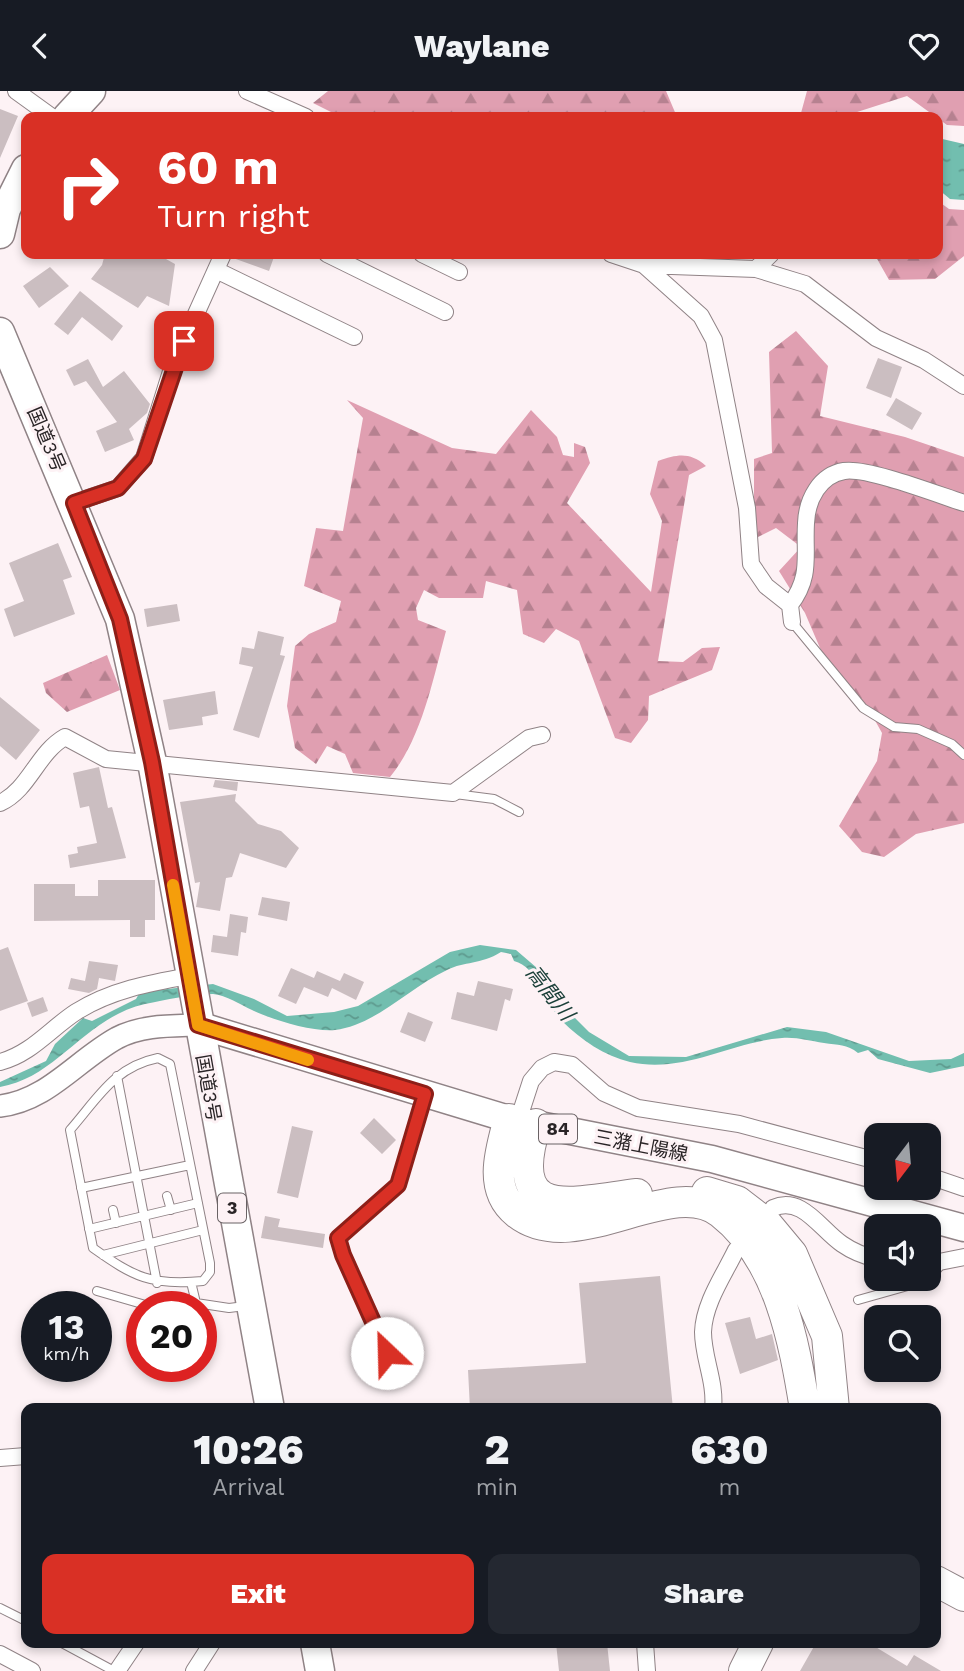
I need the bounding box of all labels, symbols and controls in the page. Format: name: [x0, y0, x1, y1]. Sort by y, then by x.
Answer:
icon: back: [21, 27, 59, 65]
text: Waylane: [414, 27, 550, 65]
icon: heart: [905, 27, 943, 65]
text: 60 m: [157, 138, 279, 196]
icon: right: [42, 140, 133, 231]
text: Turn right: [157, 197, 309, 235]
pin: [154, 311, 214, 371]
icon: arrive: [165, 322, 203, 360]
street label: 国道3号: [23, 403, 70, 475]
water label: 高間川: [521, 960, 581, 1027]
street label: 国道3号: [191, 1053, 226, 1124]
road number: 84: [539, 1114, 577, 1143]
north arrow: [864, 1123, 942, 1201]
map controls: [864, 1123, 941, 1382]
street label: 三潴上陽線: [592, 1125, 690, 1166]
road number: 3: [218, 1193, 246, 1223]
button: sound: [864, 1214, 941, 1291]
speed limit sign: 20: [126, 1291, 217, 1382]
button: search: [864, 1305, 941, 1382]
text: 13: [49, 1306, 84, 1348]
position arrow: [350, 1316, 424, 1390]
text: km/h: [43, 1343, 90, 1364]
text: 10:26: [193, 1425, 303, 1474]
text: 2: [484, 1425, 509, 1474]
text: 630: [690, 1425, 769, 1474]
text: Arrival: [212, 1474, 284, 1501]
text: min: [476, 1474, 518, 1501]
text: m: [719, 1474, 740, 1501]
button: Exit: [42, 1554, 474, 1634]
button: Share: [488, 1554, 920, 1634]

